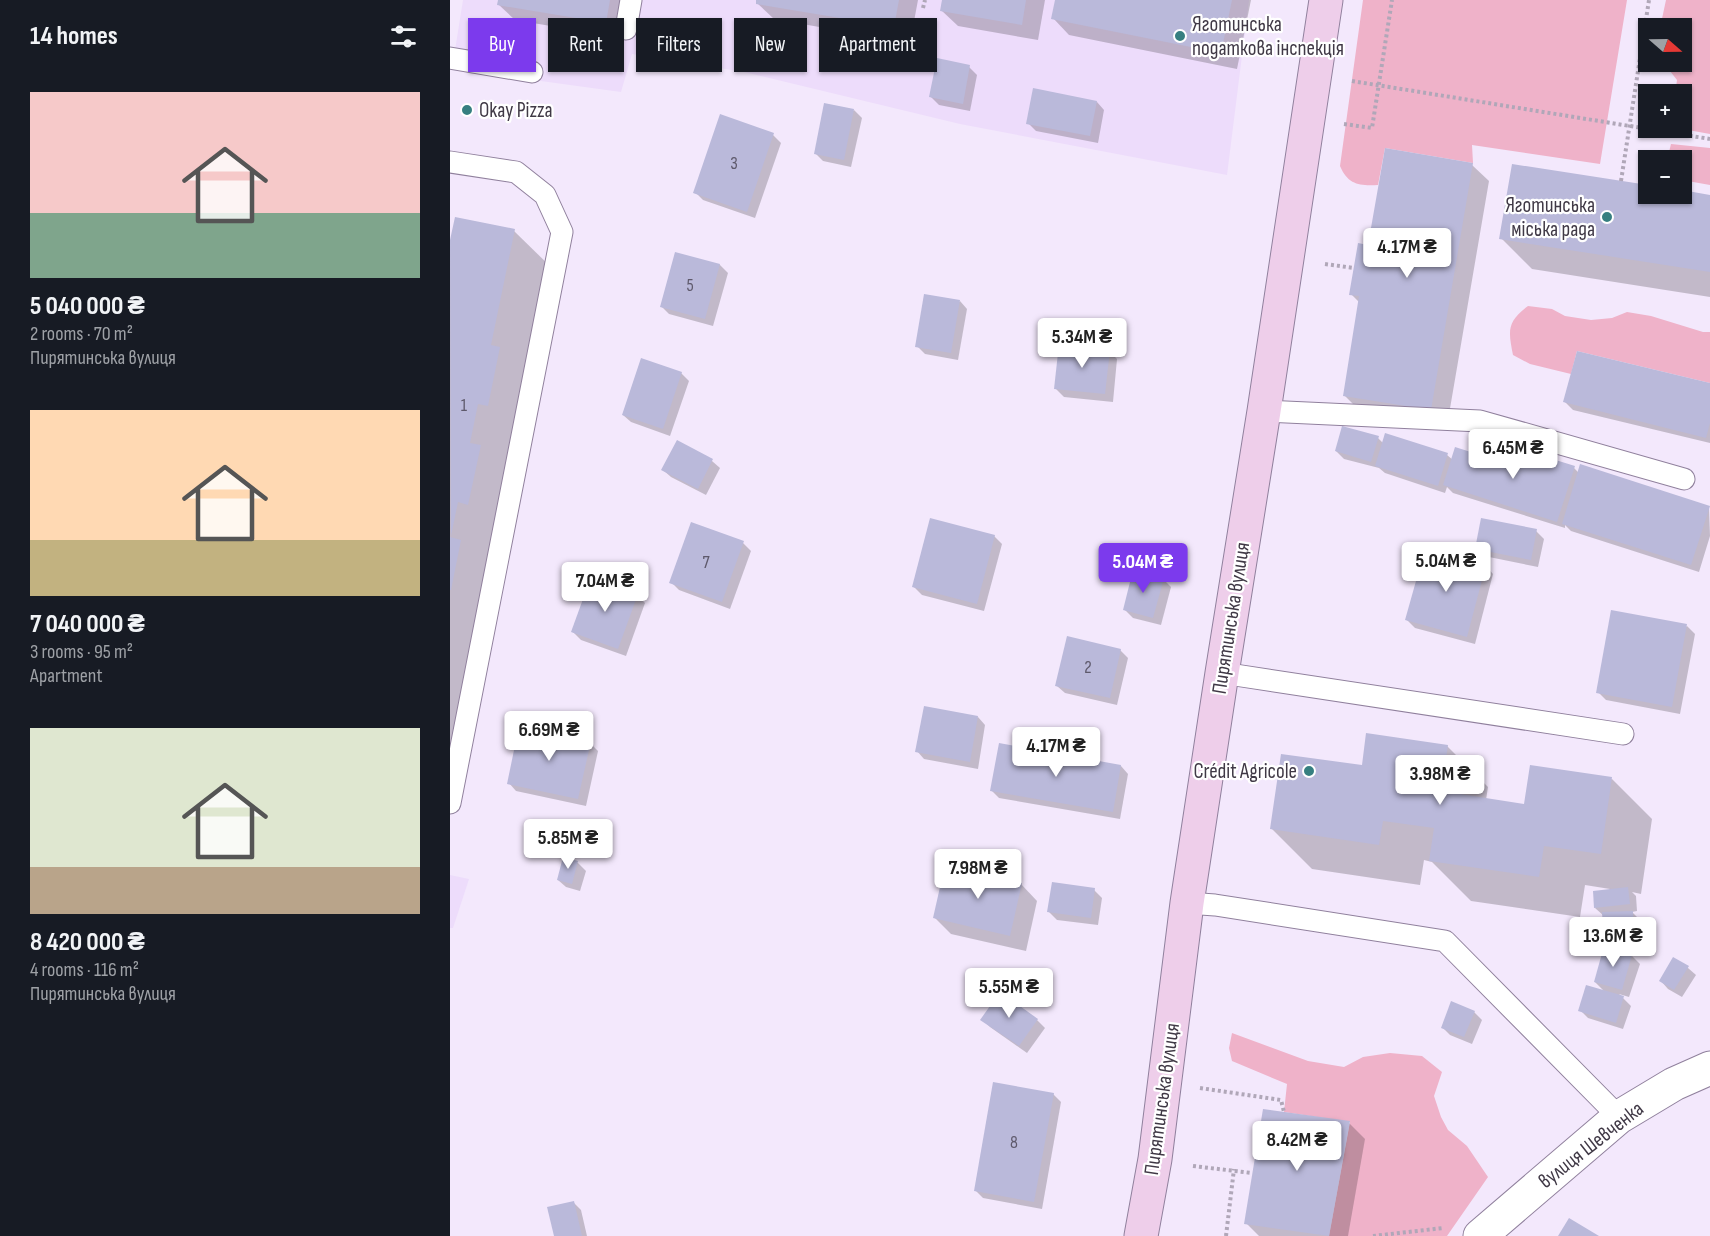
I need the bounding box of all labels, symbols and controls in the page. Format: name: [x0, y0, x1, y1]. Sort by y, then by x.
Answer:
place label: Яготинська податкова інспекція: [1192, 12, 1344, 61]
chip: Buy: [468, 18, 536, 72]
chip: Rent: [548, 18, 624, 72]
chip: Filters: [636, 18, 722, 72]
chip: New: [734, 18, 807, 72]
chip: Apartment: [819, 18, 937, 72]
north arrow: [1638, 18, 1692, 72]
map controls: [1638, 18, 1692, 204]
icon: filters: [387, 20, 420, 53]
text: 14 homes: [30, 21, 118, 52]
marker: Яготинська податкова інспекція: [1173, 29, 1187, 43]
button: +: [1638, 84, 1692, 138]
place label: Okay Pizza: [479, 98, 553, 123]
marker: Okay Pizza: [460, 103, 474, 117]
icon: home: [171, 131, 279, 239]
button: −: [1638, 150, 1692, 204]
house number: 3: [730, 153, 738, 174]
place label: Яготинська міська рада: [1505, 193, 1595, 242]
marker: Яготинська міська рада: [1600, 210, 1614, 224]
pin: 4.17M ₴: [1352, 228, 1462, 279]
text: 4.17M ₴: [1377, 235, 1437, 259]
house number: 5: [686, 275, 694, 296]
text: 5 040 000 ₴: [30, 291, 145, 322]
pin: 5.34M ₴: [1027, 318, 1137, 369]
text: 2 rooms · 70 m²: [30, 322, 133, 346]
text: 5.34M ₴: [1052, 325, 1112, 349]
text: Пирятинська вулиця: [30, 346, 176, 370]
house number: 1: [461, 395, 468, 416]
pin: 6.45M ₴: [1458, 429, 1568, 480]
text: 6.45M ₴: [1483, 436, 1543, 460]
icon: home: [171, 449, 279, 557]
street label: Пирятинська вулиця: [1207, 540, 1255, 696]
pin: 5.04M ₴: [1391, 542, 1501, 593]
pin: 5.04M ₴: [1088, 543, 1198, 594]
text: 5.04M ₴: [1416, 549, 1476, 573]
text: 5.04M ₴: [1113, 550, 1173, 574]
house number: 7: [702, 552, 710, 573]
pin: 7.04M ₴: [550, 562, 660, 613]
text: 7.04M ₴: [576, 569, 634, 593]
text: 7 040 000 ₴: [30, 609, 145, 640]
text: 3 rooms · 95 m²: [30, 640, 133, 664]
house number: 2: [1084, 657, 1092, 678]
text: Apartment: [30, 664, 103, 688]
pin: 6.69M ₴: [494, 711, 604, 762]
text: 6.69M ₴: [518, 718, 580, 742]
pin: 4.17M ₴: [1001, 727, 1111, 778]
text: 4.17M ₴: [1026, 734, 1086, 758]
pin: 3.98M ₴: [1385, 755, 1495, 806]
place label: Crédit Agricole: [1193, 759, 1297, 784]
text: 3.98M ₴: [1409, 762, 1471, 786]
marker: Crédit Agricole: [1302, 764, 1316, 778]
icon: home: [171, 767, 279, 875]
pin: 5.85M ₴: [513, 819, 623, 870]
text: 5.85M ₴: [538, 826, 598, 850]
pin: 7.98M ₴: [923, 849, 1033, 900]
text: 7.98M ₴: [948, 856, 1008, 880]
pin: 13.6M ₴: [1558, 917, 1668, 968]
text: 13.6M ₴: [1583, 924, 1643, 948]
text: 8 420 000 ₴: [30, 927, 145, 958]
text: 4 rooms · 116 m²: [30, 958, 139, 982]
pin: 5.55M ₴: [954, 968, 1064, 1019]
text: 5.55M ₴: [979, 975, 1039, 999]
text: Пирятинська вулиця: [30, 982, 176, 1006]
street label: Пирятинська вулиця: [1139, 1021, 1185, 1177]
street label: вулиця Шевченка: [1534, 1096, 1648, 1194]
pin: 8.42M ₴: [1242, 1121, 1352, 1172]
text: 8.42M ₴: [1266, 1128, 1328, 1152]
house number: 8: [1010, 1132, 1018, 1153]

